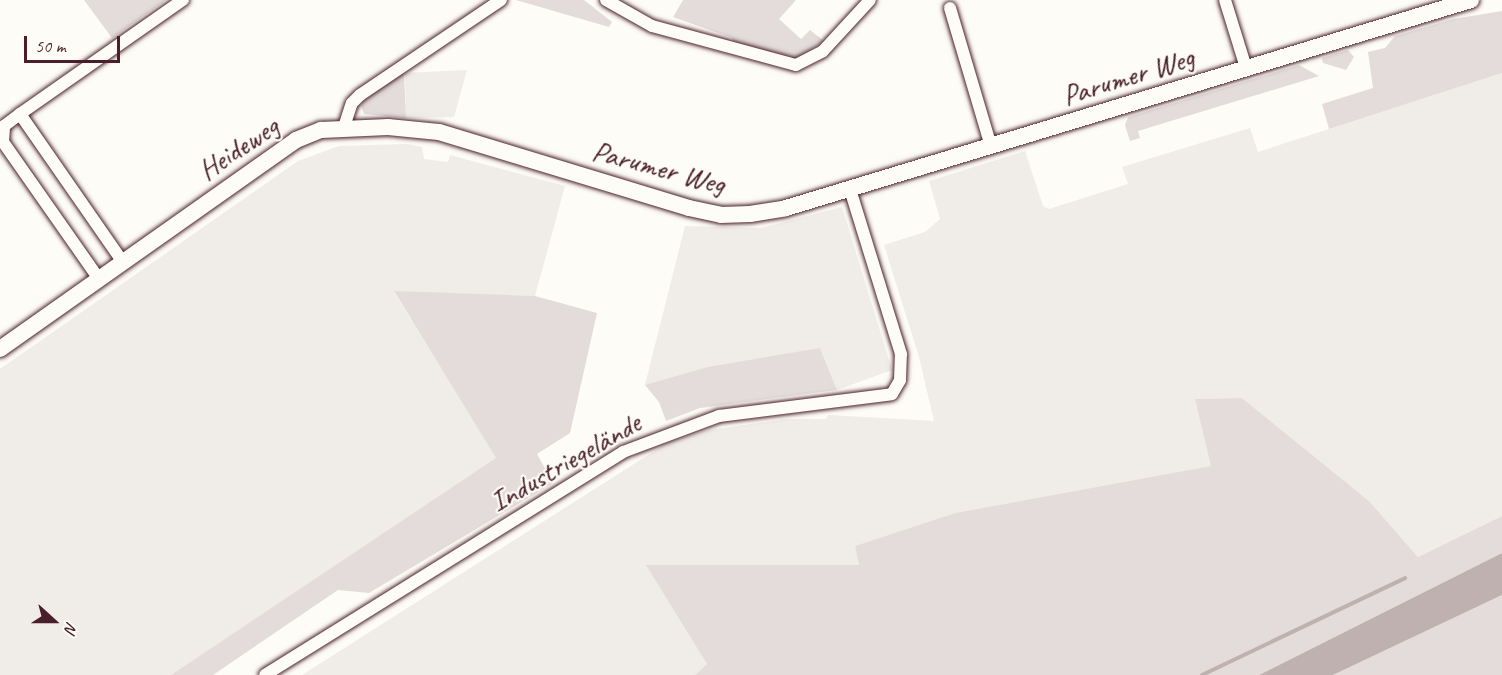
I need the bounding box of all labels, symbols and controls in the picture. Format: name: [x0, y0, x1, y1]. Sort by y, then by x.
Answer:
scale bar: [27, 24, 123, 62]
text: 50 m: [35, 35, 66, 57]
street label: Parumer Weg: [1058, 39, 1198, 113]
street label: Heideweg: [191, 108, 285, 188]
street label: Parumer Weg: [589, 132, 729, 202]
street label: Industriegelände: [483, 404, 647, 520]
north arrow: [24, 591, 84, 651]
text: N: [60, 619, 82, 636]

